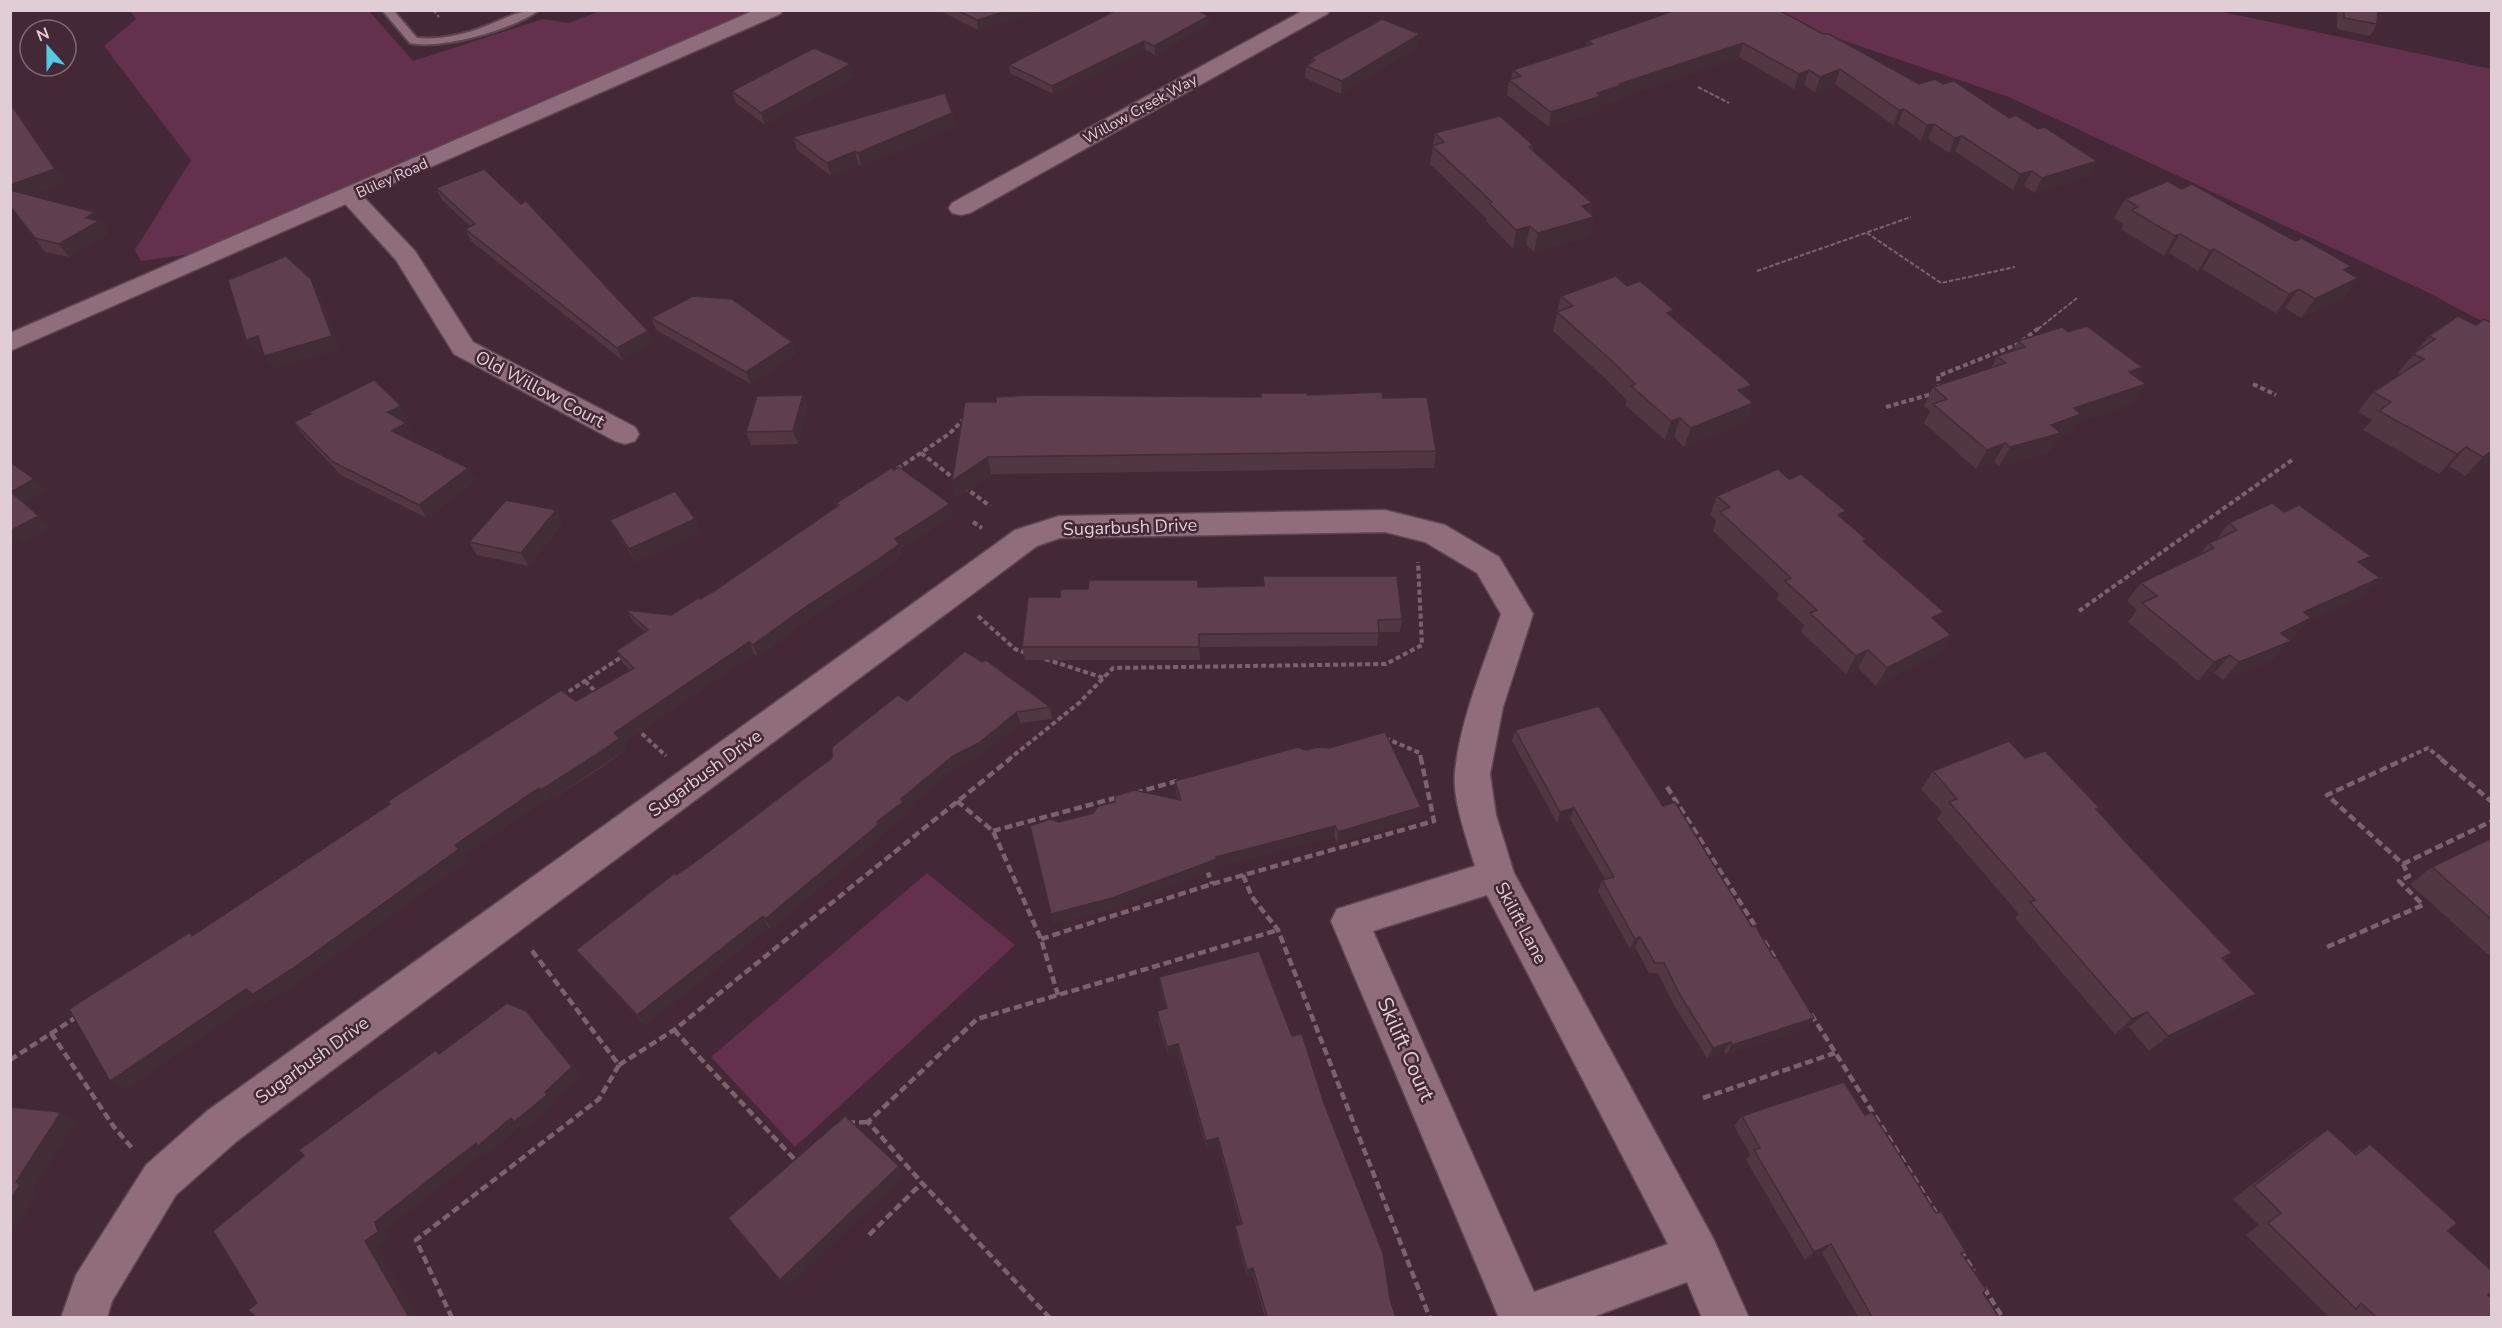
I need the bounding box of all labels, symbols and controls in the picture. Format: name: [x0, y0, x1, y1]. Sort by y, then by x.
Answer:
north arrow: [18, 18, 78, 78]
text: N: [33, 23, 53, 47]
street label: Willow Creek Way: [1079, 69, 1201, 149]
street label: Bliley Road: [353, 153, 431, 203]
street label: Old Willow Court: [471, 345, 609, 434]
street label: Sugarbush Drive: [1062, 513, 1198, 541]
street label: Sugarbush Drive: [644, 724, 766, 822]
street label: Skilift Lane: [1489, 878, 1553, 968]
street label: Skilift Court: [1371, 993, 1442, 1106]
street label: Sugarbush Drive: [251, 1011, 373, 1109]

